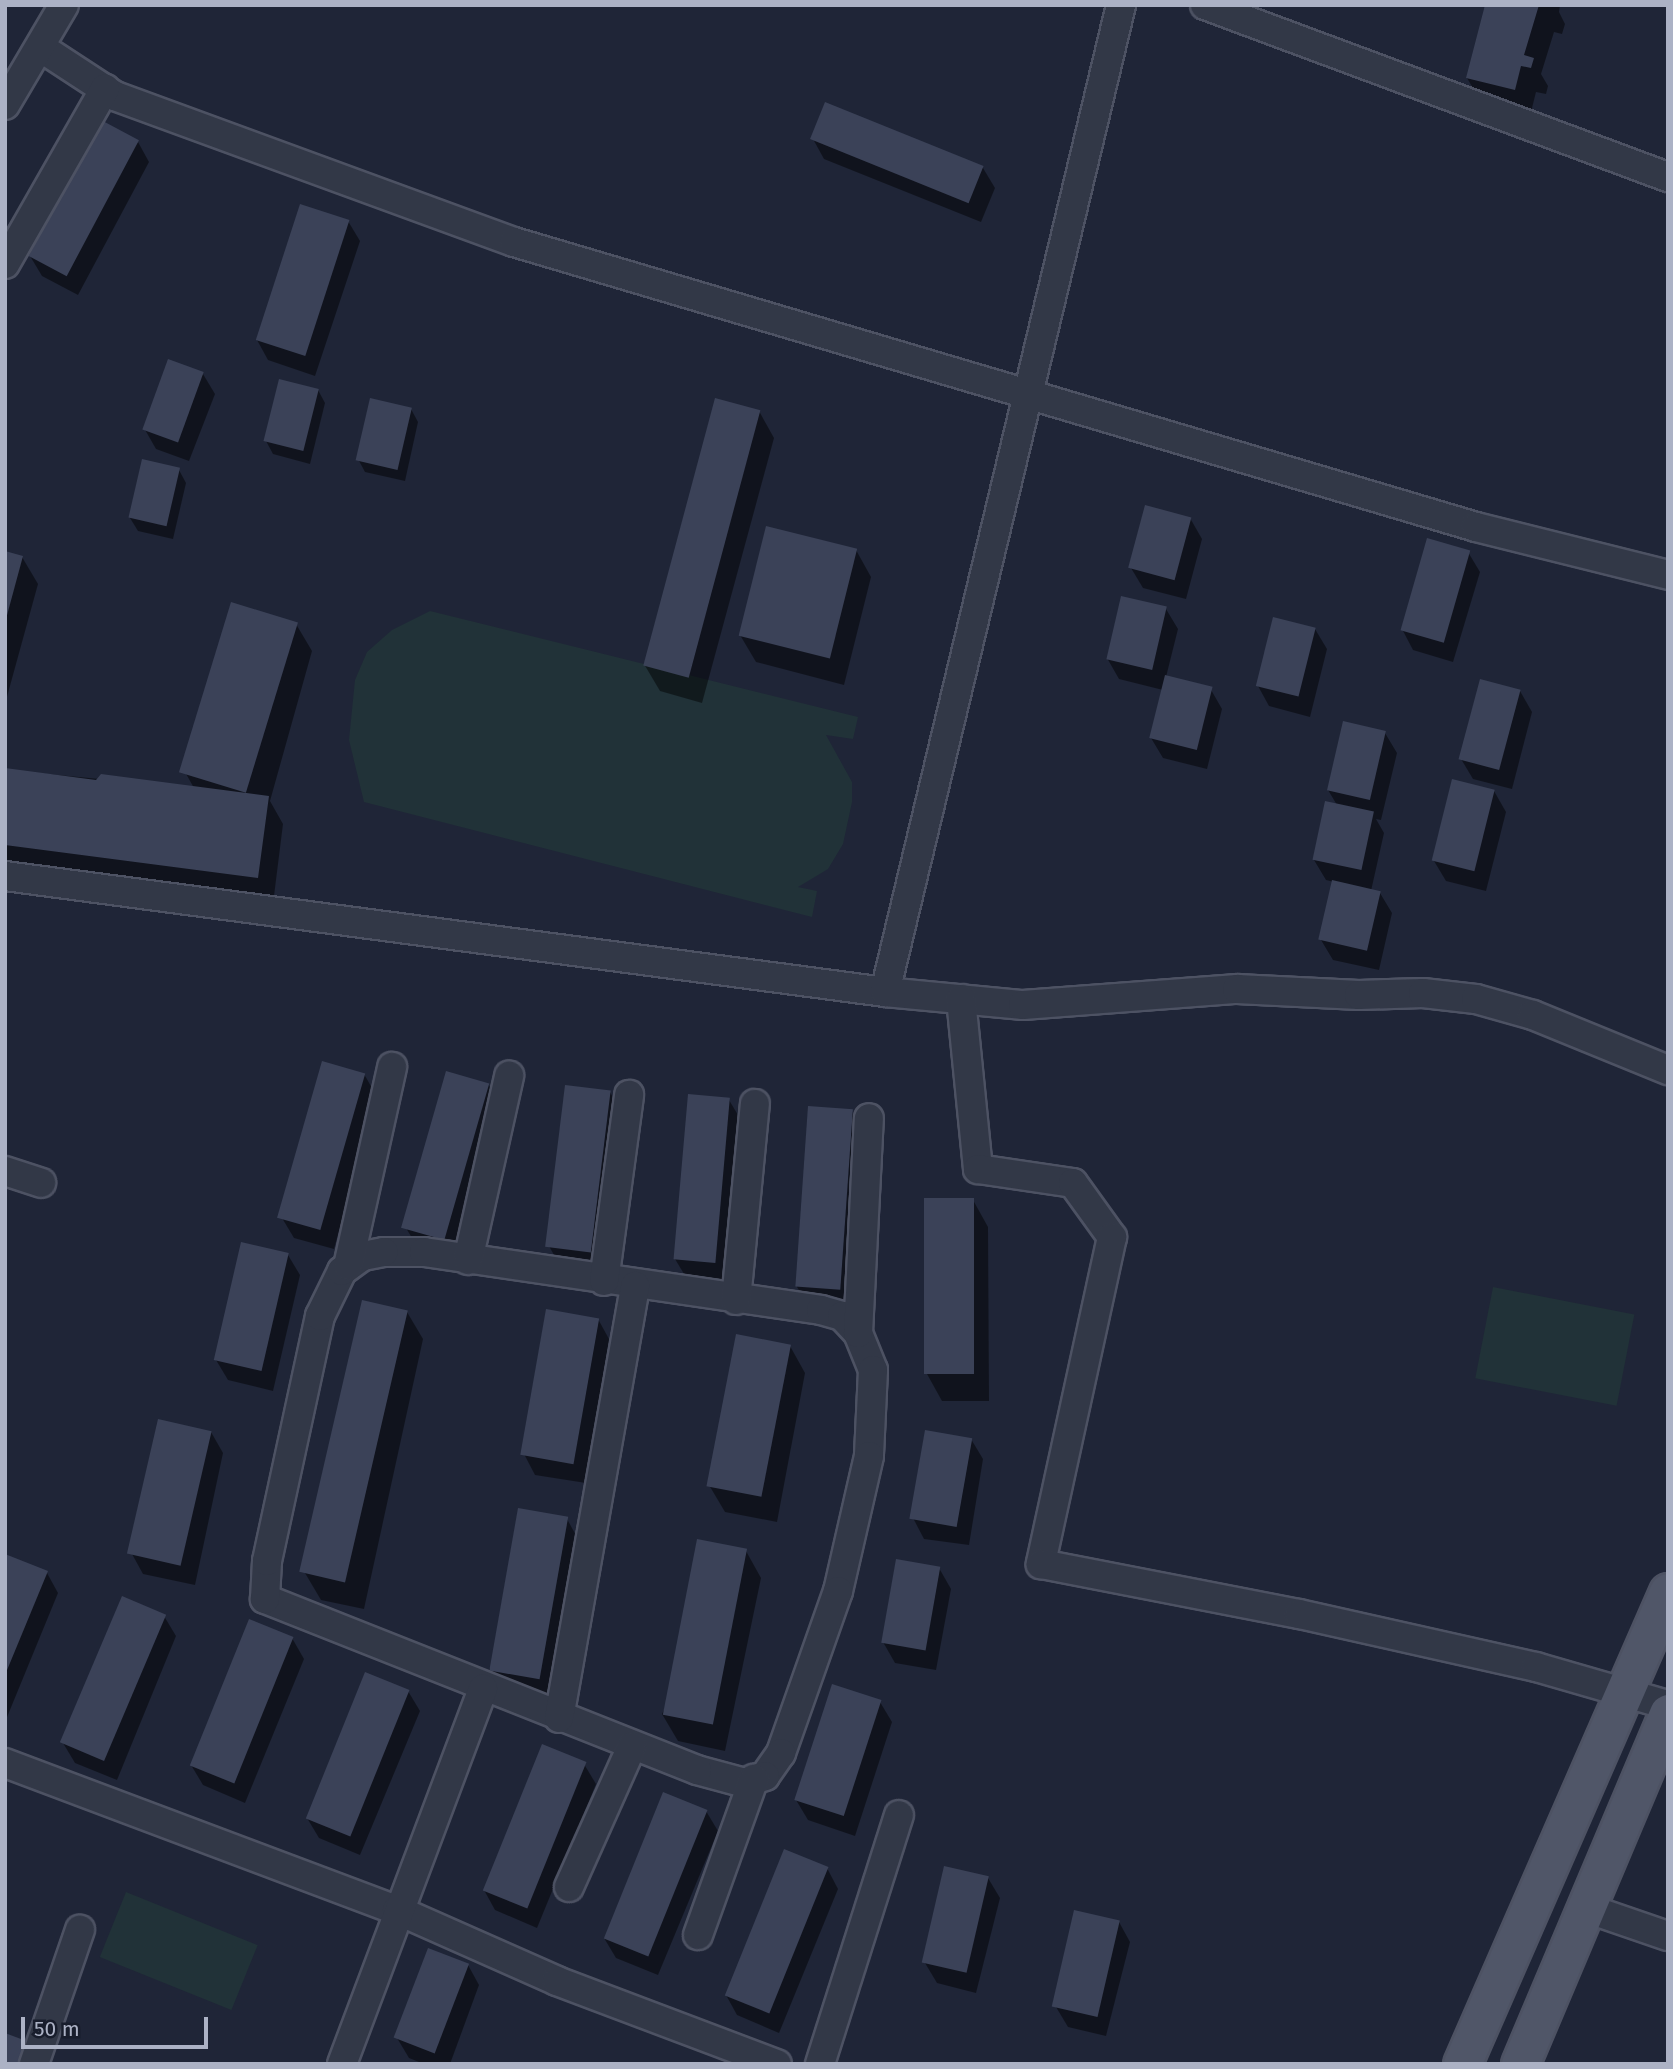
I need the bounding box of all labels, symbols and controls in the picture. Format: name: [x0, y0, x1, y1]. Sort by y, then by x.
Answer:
scale bar: [24, 2002, 212, 2046]
text: 50 m: [34, 2016, 80, 2042]

